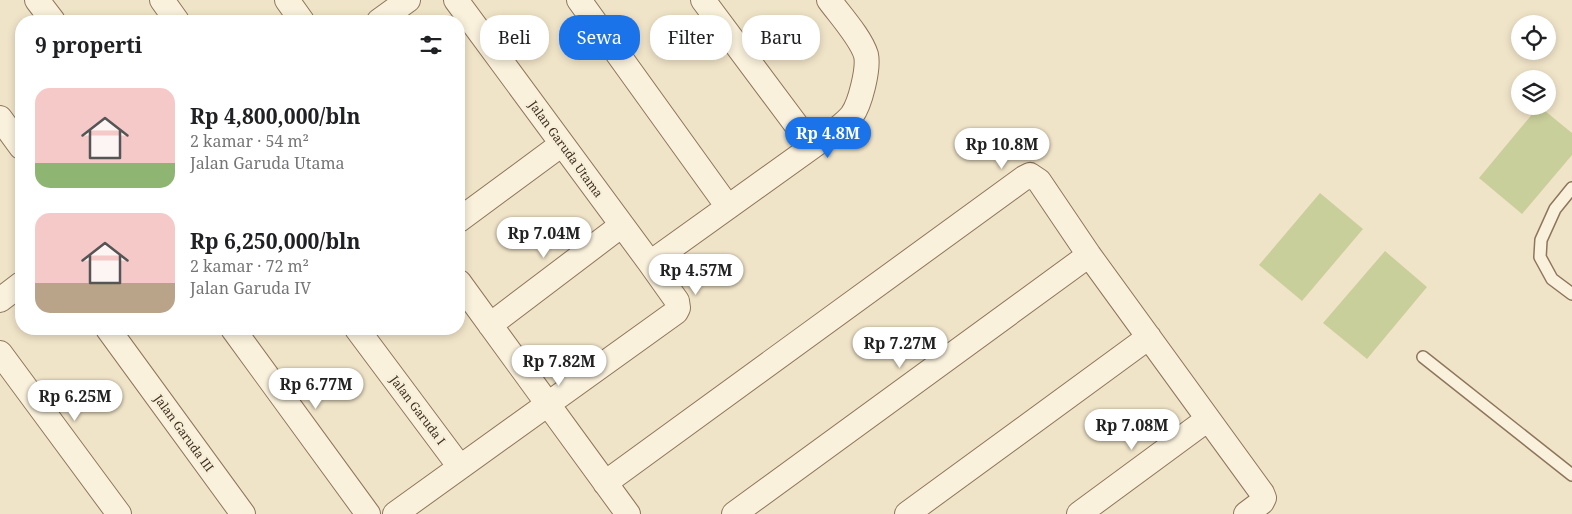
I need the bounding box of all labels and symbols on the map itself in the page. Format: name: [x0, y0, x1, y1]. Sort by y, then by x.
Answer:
street label: Jalan Garuda Utama: [524, 96, 607, 201]
pin: Rp 4.8M: [782, 116, 874, 159]
pin: Rp 10.8M: [950, 128, 1054, 170]
pin: Rp 7.04M: [492, 216, 596, 259]
pin: Rp 4.57M: [644, 254, 748, 296]
pin: Rp 7.27M: [848, 326, 952, 369]
pin: Rp 7.82M: [507, 344, 611, 387]
pin: Rp 6.77M: [264, 368, 368, 410]
street label: Jalan Garuda I: [386, 371, 450, 448]
pin: Rp 6.25M: [23, 380, 127, 422]
street label: Jalan Garuda III: [150, 390, 218, 475]
pin: Rp 7.08M: [1080, 408, 1184, 451]

